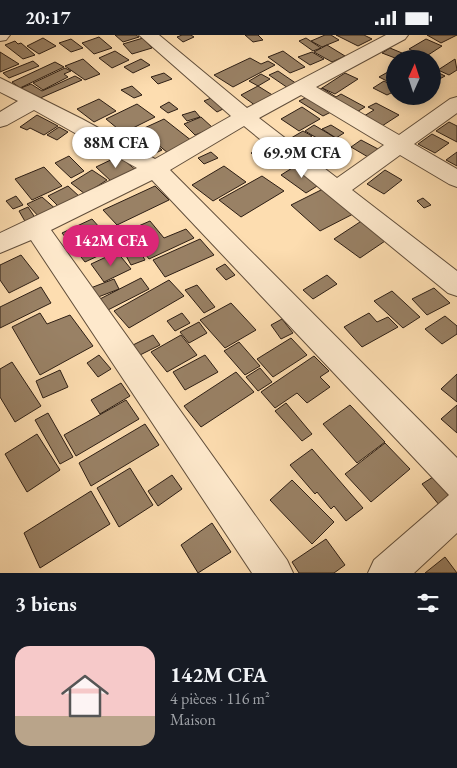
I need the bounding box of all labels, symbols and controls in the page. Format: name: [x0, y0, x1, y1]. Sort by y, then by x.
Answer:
text: 20:17: [25, 5, 71, 30]
north arrow: [386, 50, 441, 105]
map controls: [386, 50, 441, 105]
pin: 88M CFA: [70, 127, 162, 169]
text: 88M CFA: [83, 132, 149, 153]
pin: 69.9M CFA: [245, 137, 359, 179]
text: 69.9M CFA: [263, 142, 341, 163]
pin: 142M CFA: [59, 225, 163, 267]
text: 142M CFA: [74, 230, 148, 251]
icon: filters: [414, 589, 442, 617]
text: 3 biens: [15, 590, 77, 617]
text: 142M CFA: [170, 661, 267, 688]
icon: home: [55, 666, 115, 726]
text: 4 pièces · 116 m²: [170, 688, 270, 709]
text: Maison: [170, 709, 216, 730]

